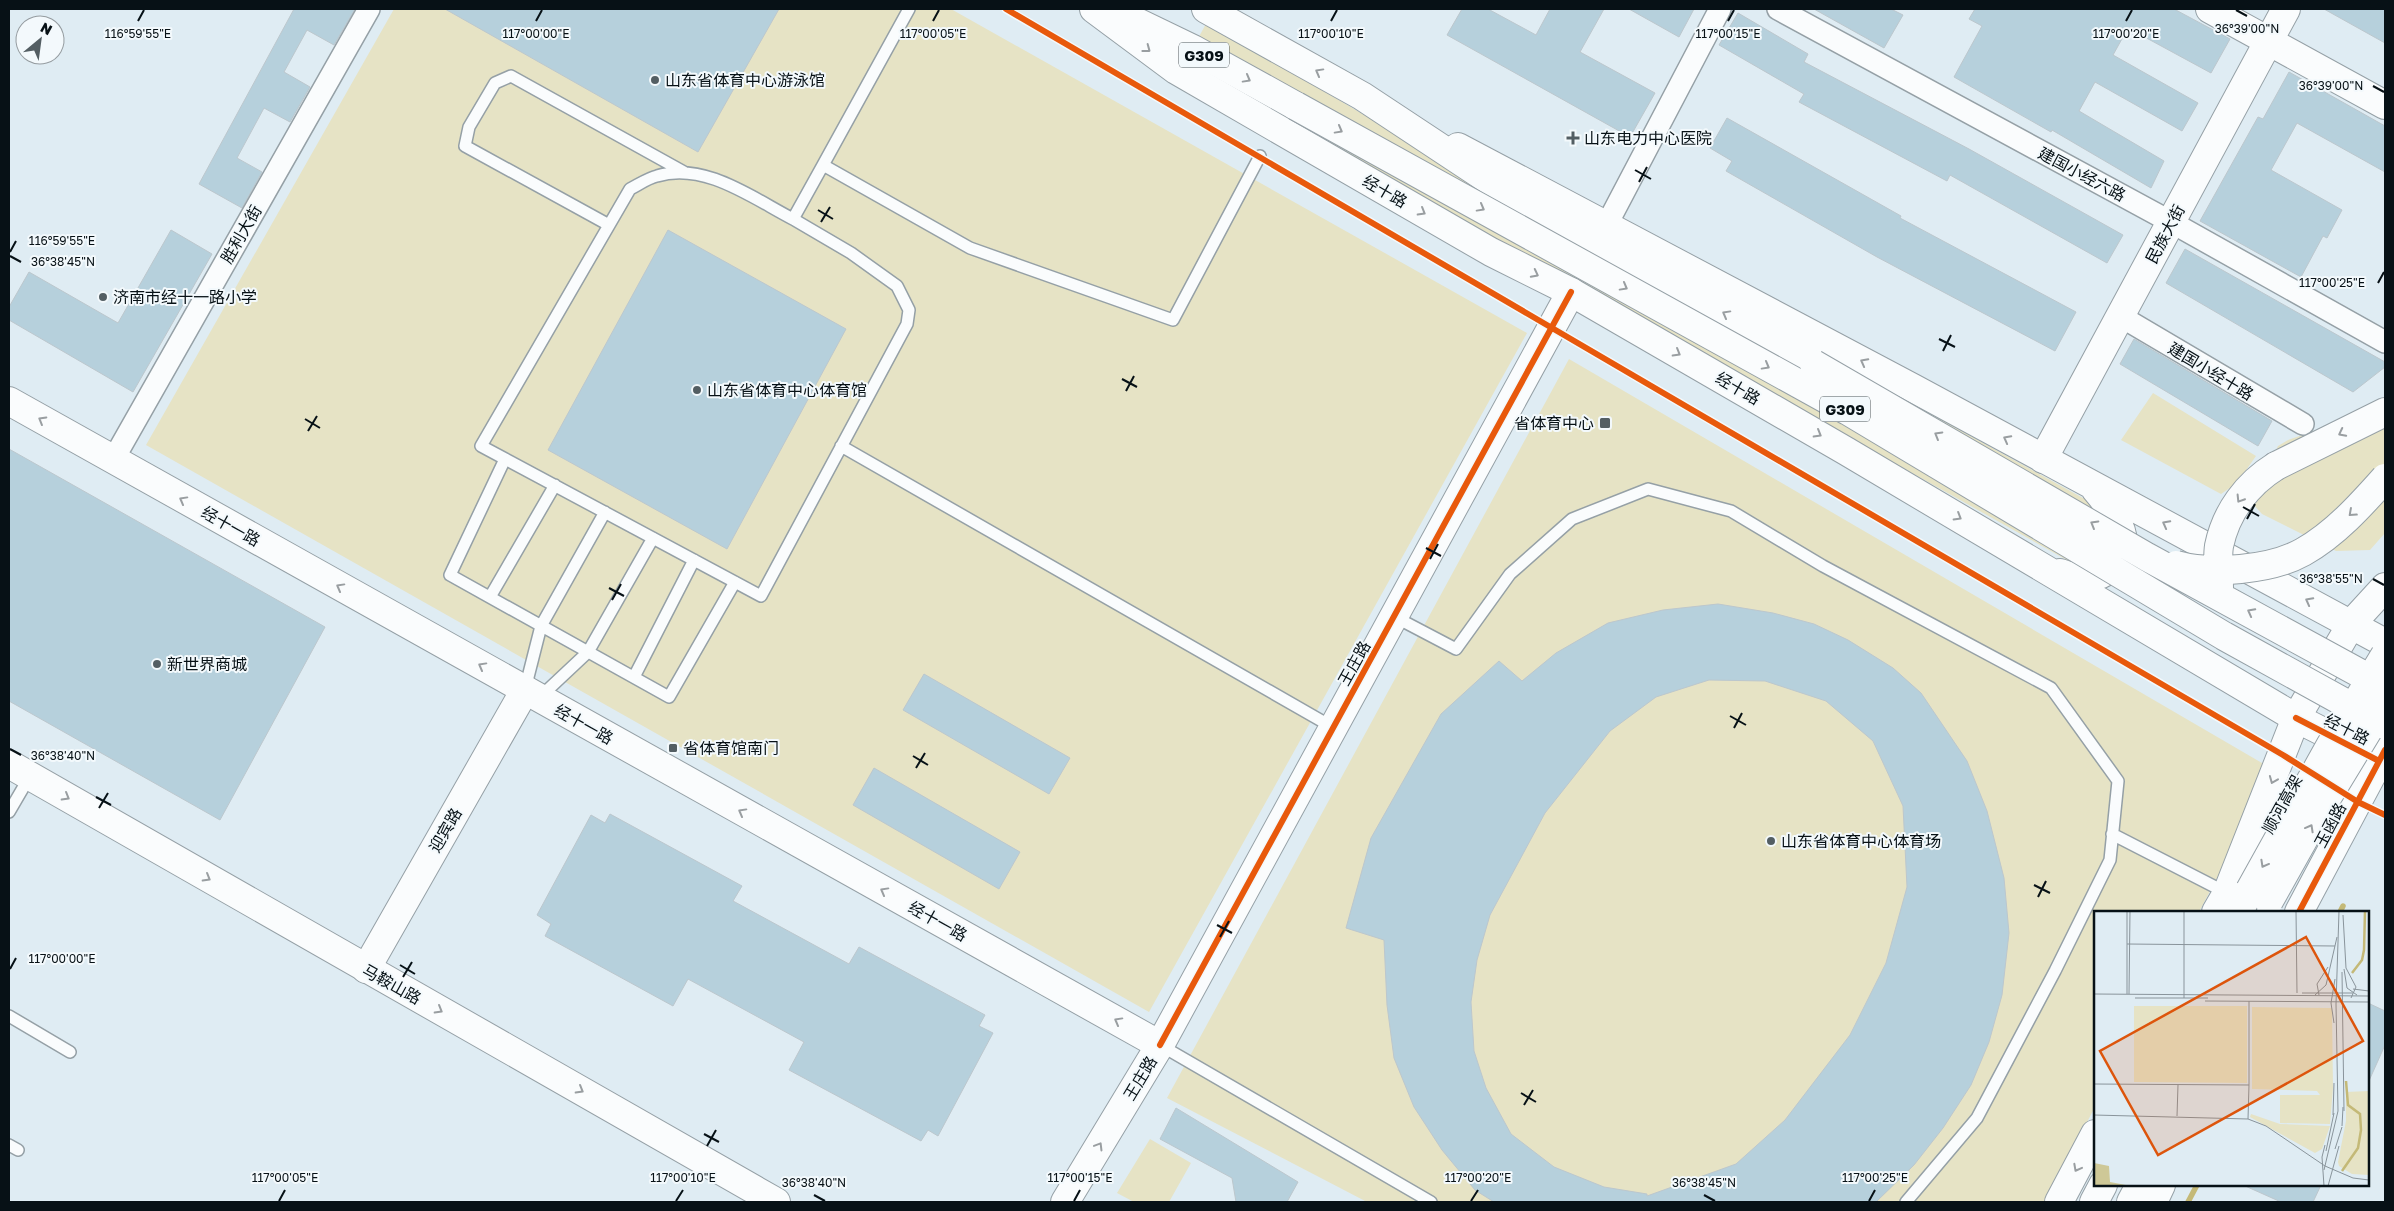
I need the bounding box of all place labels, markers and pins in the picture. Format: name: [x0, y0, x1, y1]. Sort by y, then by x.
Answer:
place label: 山东省体育中心游泳馆: [665, 70, 825, 90]
marker: 山东省体育中心游泳馆: [649, 74, 661, 86]
place label: 山东电力中心医院: [1584, 128, 1712, 148]
marker: 山东电力中心医院: [1566, 131, 1580, 145]
place label: 济南市经十一路小学: [113, 287, 257, 307]
marker: 济南市经十一路小学: [97, 291, 109, 303]
place label: 山东省体育中心体育馆: [707, 380, 867, 400]
marker: 山东省体育中心体育馆: [691, 384, 703, 396]
place label: 省体育中心: [1514, 413, 1594, 433]
marker: 省体育中心: [1598, 416, 1612, 430]
place label: 新世界商城: [167, 654, 247, 674]
marker: 新世界商城: [151, 658, 163, 670]
place label: 省体育馆南门: [683, 738, 779, 758]
marker: 省体育馆南门: [667, 742, 679, 754]
place label: 山东省体育中心体育场: [1781, 831, 1941, 851]
marker: 山东省体育中心体育场: [1765, 835, 1777, 847]

